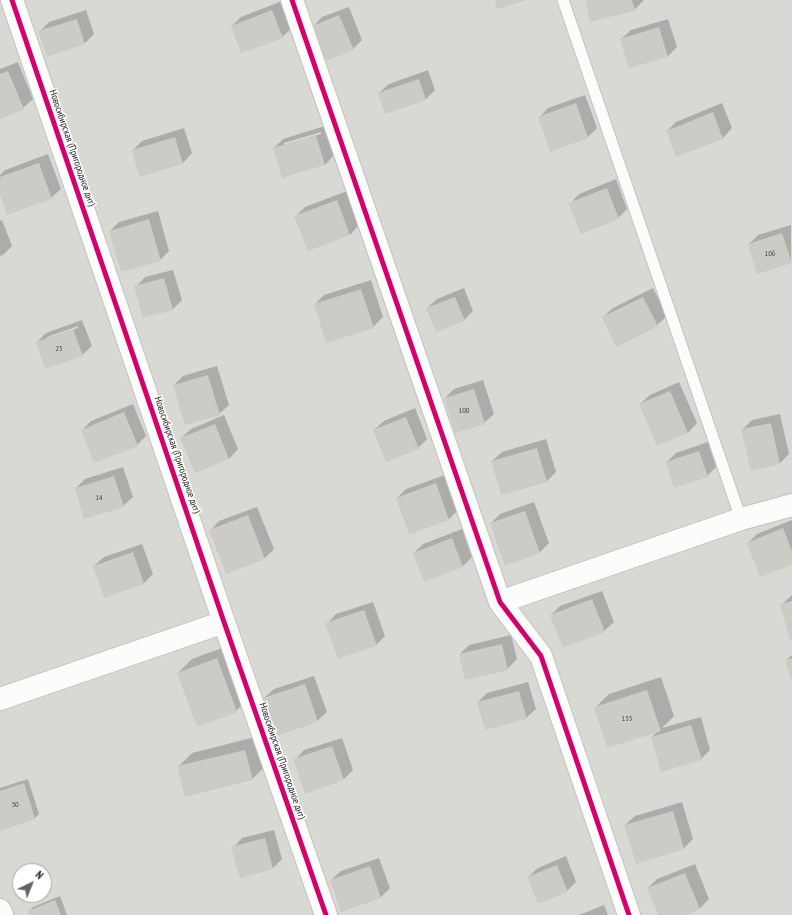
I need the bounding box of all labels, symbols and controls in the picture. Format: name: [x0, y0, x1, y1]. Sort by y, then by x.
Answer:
street label: Новосибирская (Пригородное днт): [46, 88, 98, 208]
house number: 106: [765, 249, 775, 259]
house number: 25: [55, 344, 63, 354]
street label: Новосибирская (Пригородное днт): [151, 395, 203, 515]
house number: 100: [459, 406, 469, 416]
house number: 14: [95, 493, 103, 503]
street label: Новосибирская (Пригородное днт): [256, 701, 308, 821]
house number: 155: [622, 714, 632, 724]
house number: 30: [11, 800, 19, 810]
north arrow: [12, 863, 52, 903]
text: N: [33, 868, 46, 882]

